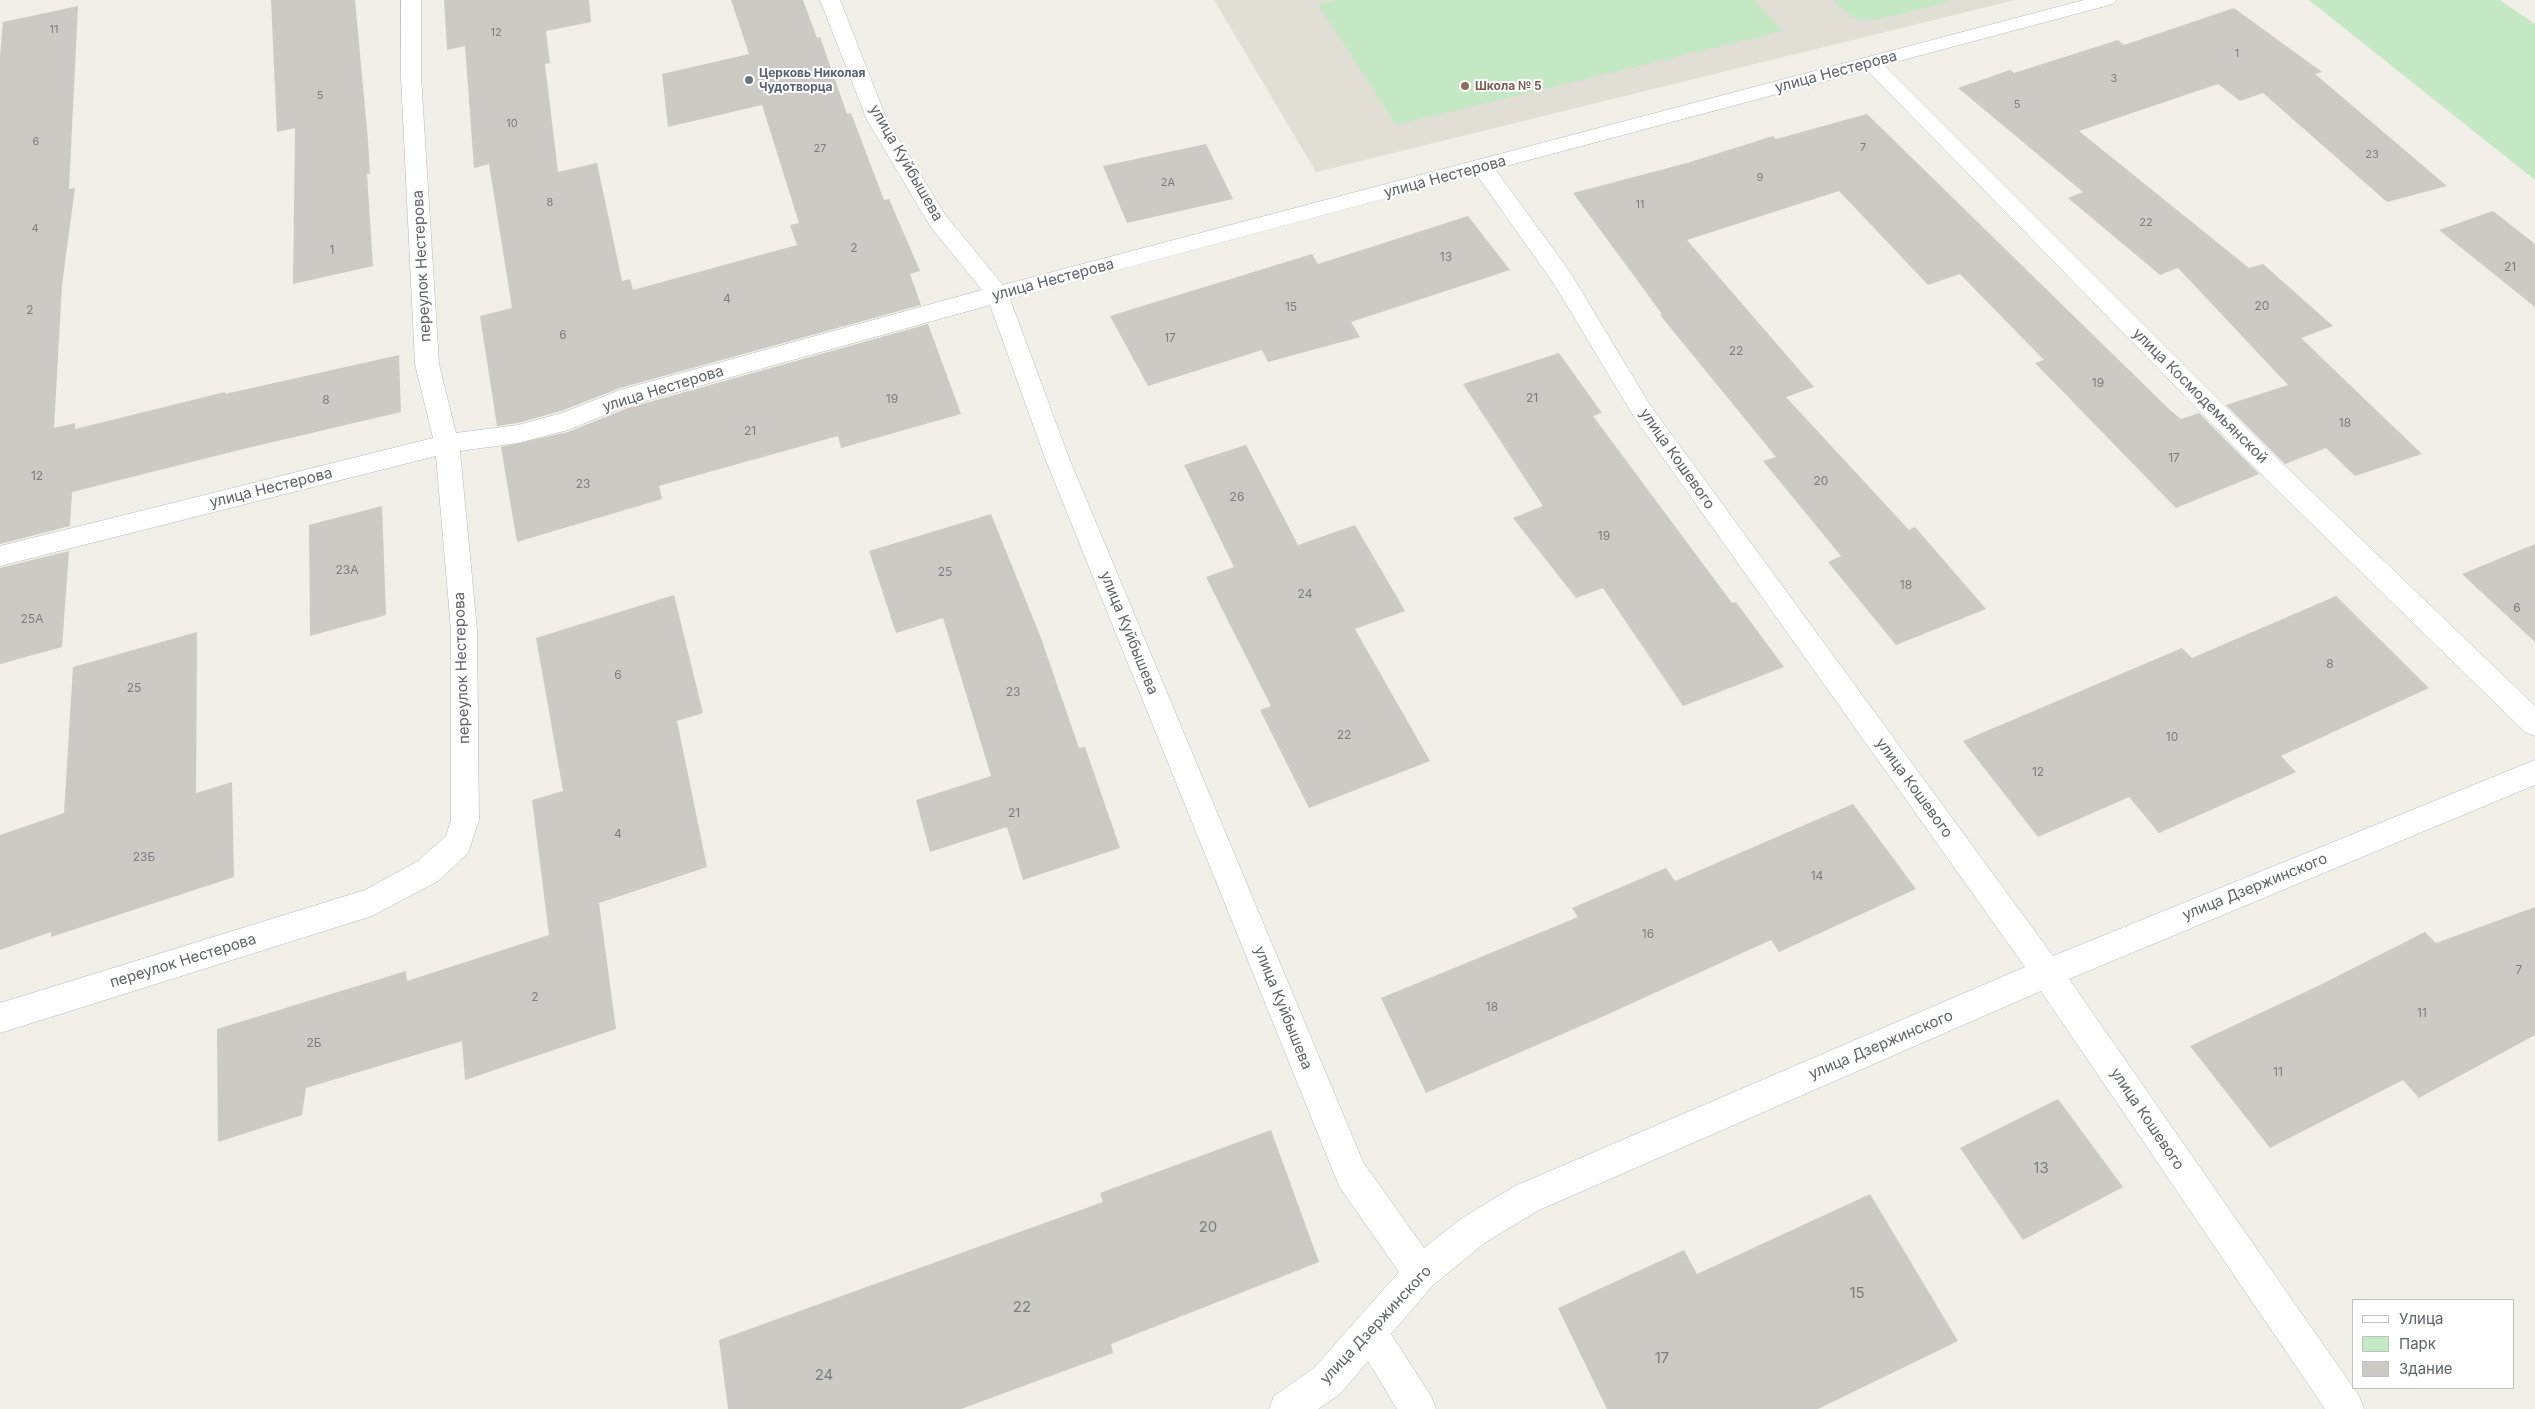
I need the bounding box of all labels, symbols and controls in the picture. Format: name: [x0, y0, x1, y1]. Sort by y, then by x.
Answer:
house number: 11: [50, 23, 58, 37]
house number: 12: [490, 26, 502, 40]
street label: улица Нестерова: [1773, 47, 1899, 97]
house number: 1: [2235, 47, 2239, 61]
place label: Церковь Николая Чудотворца: [759, 66, 866, 94]
house number: 3: [2111, 72, 2117, 86]
marker: Церковь Николая Чудотворца: [743, 74, 755, 86]
place label: Школа № 5: [1475, 79, 1542, 93]
marker: Школа № 5: [1459, 80, 1471, 92]
house number: 5: [317, 89, 323, 103]
house number: 5: [2014, 98, 2020, 112]
street label: улица Куйбышева: [865, 102, 947, 224]
house number: 10: [506, 117, 518, 131]
house number: 6: [33, 135, 39, 149]
house number: 7: [1860, 141, 1866, 155]
house number: 27: [814, 142, 826, 156]
house number: 23: [2365, 148, 2379, 162]
street label: улица Нестерова: [1382, 152, 1508, 202]
house number: 9: [1757, 171, 1763, 185]
house number: 2А: [1161, 176, 1175, 190]
street label: переулок Нестерова: [409, 190, 435, 342]
house number: 8: [547, 196, 553, 210]
house number: 11: [1636, 198, 1644, 212]
house number: 22: [2139, 216, 2153, 230]
house number: 4: [31, 222, 39, 236]
house number: 2: [850, 241, 858, 255]
house number: 1: [330, 243, 334, 257]
house number: 13: [1440, 250, 1452, 264]
street label: улица Нестерова: [990, 255, 1116, 305]
house number: 21: [2504, 260, 2516, 274]
house number: 4: [723, 292, 731, 306]
house number: 20: [2255, 299, 2269, 313]
house number: 15: [1285, 300, 1297, 314]
house number: 2: [26, 303, 34, 317]
street label: улица Космодемьянской: [2129, 325, 2271, 467]
house number: 6: [559, 328, 567, 342]
house number: 17: [1164, 331, 1176, 345]
house number: 22: [1729, 344, 1743, 358]
street label: улица Нестерова: [600, 362, 726, 416]
house number: 19: [2092, 376, 2104, 390]
house number: 21: [1526, 391, 1538, 405]
house number: 19: [886, 392, 898, 406]
house number: 8: [322, 393, 330, 407]
street label: улица Кошевого: [1635, 405, 1719, 513]
house number: 18: [2339, 416, 2351, 430]
house number: 21: [744, 424, 756, 438]
house number: 17: [2168, 451, 2180, 465]
street label: улица Нестерова: [208, 464, 334, 512]
house number: 12: [31, 469, 43, 483]
house number: 20: [1814, 474, 1828, 488]
house number: 23: [576, 477, 590, 491]
house number: 26: [1230, 490, 1244, 504]
house number: 19: [1598, 529, 1610, 543]
house number: 23А: [335, 563, 359, 577]
house number: 25: [938, 565, 952, 579]
street label: улица Куйбышева: [1096, 569, 1162, 697]
house number: 18: [1900, 578, 1912, 592]
house number: 24: [1298, 587, 1312, 601]
street label: переулок Нестерова: [450, 592, 474, 744]
house number: 6: [2513, 601, 2521, 615]
house number: 25А: [21, 612, 43, 626]
house number: 8: [2326, 657, 2334, 671]
house number: 6: [614, 668, 622, 682]
house number: 25: [127, 681, 141, 695]
house number: 23: [1006, 685, 1020, 699]
house number: 22: [1337, 728, 1351, 742]
house number: 10: [2166, 730, 2178, 744]
street label: улица Кошевого: [1872, 735, 1956, 841]
house number: 12: [2032, 765, 2044, 779]
house number: 21: [1008, 806, 1020, 820]
house number: 4: [614, 827, 622, 841]
house number: 23Б: [133, 850, 155, 864]
street label: улица Дзержинского: [2180, 850, 2330, 924]
house number: 14: [1811, 869, 1823, 883]
house number: 16: [1642, 927, 1654, 941]
street label: переулок Нестерова: [108, 930, 258, 992]
street label: улица Куйбышева: [1250, 944, 1316, 1072]
house number: 7: [2516, 963, 2522, 977]
house number: 2: [531, 990, 539, 1004]
house number: 18: [1486, 1000, 1498, 1014]
street label: улица Дзержинского: [1806, 1006, 1956, 1084]
house number: 11: [2417, 1006, 2427, 1020]
house number: 2Б: [306, 1036, 322, 1050]
street label: улица Кошевого: [2106, 1065, 2188, 1173]
house number: 11: [2273, 1065, 2283, 1079]
house number: 13: [2033, 1159, 2049, 1177]
house number: 20: [1199, 1218, 1217, 1236]
street label: улица Дзержинского: [1317, 1262, 1435, 1388]
house number: 15: [1849, 1284, 1865, 1302]
house number: 22: [1013, 1298, 1031, 1316]
legend: [2352, 1299, 2515, 1389]
text: Улица: [2399, 1309, 2443, 1328]
text: Парк: [2399, 1334, 2436, 1353]
house number: 17: [1655, 1349, 1669, 1367]
text: Здание: [2399, 1359, 2453, 1378]
house number: 24: [815, 1366, 833, 1384]

